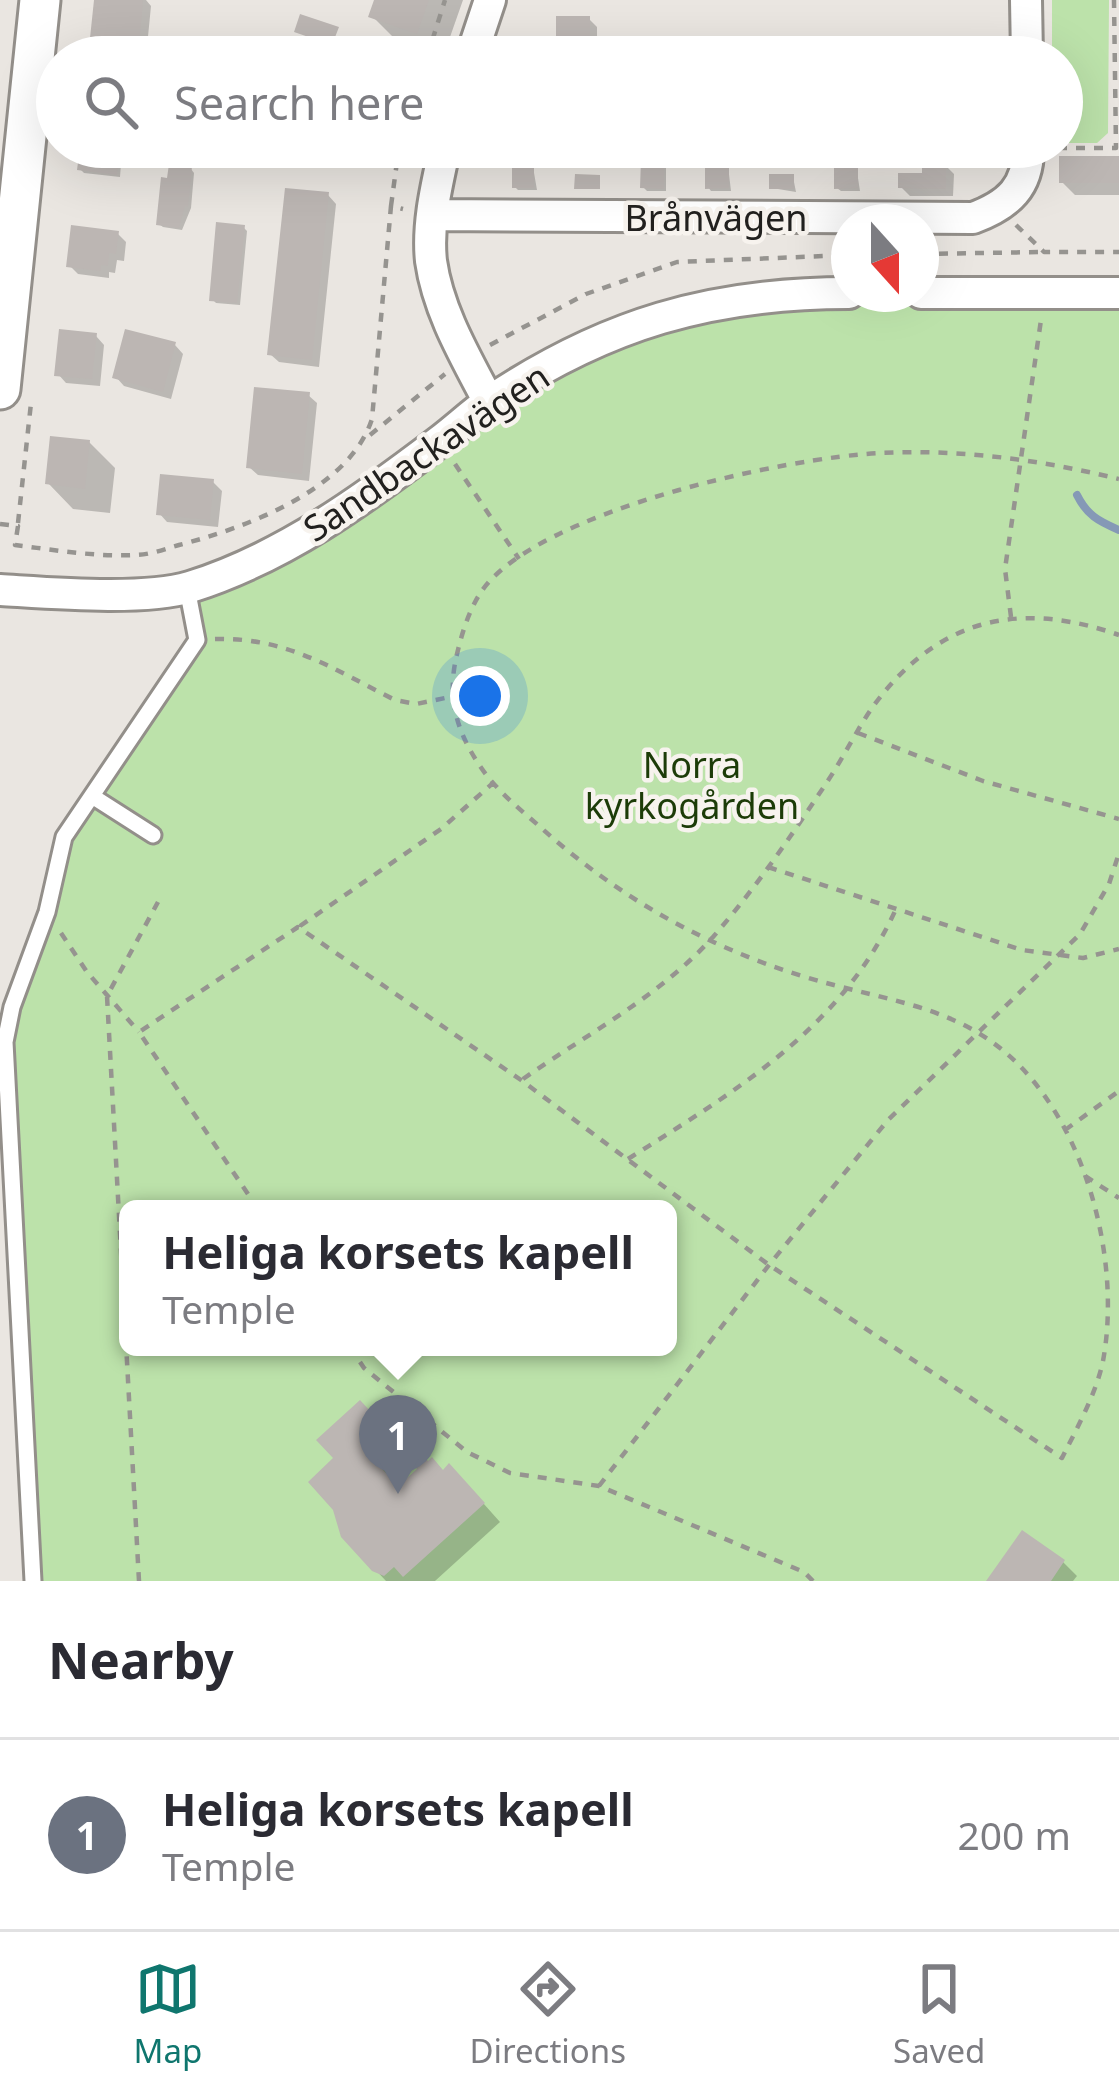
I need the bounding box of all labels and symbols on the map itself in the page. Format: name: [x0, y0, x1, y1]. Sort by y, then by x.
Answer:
street label: Brånvägen: [624, 193, 808, 242]
north arrow: [831, 204, 939, 312]
street label: Sandbackavägen: [294, 352, 558, 552]
your location: [450, 666, 510, 726]
park label: Norra kyrkogården: [585, 740, 799, 830]
pin: 1: [359, 1395, 437, 1494]

